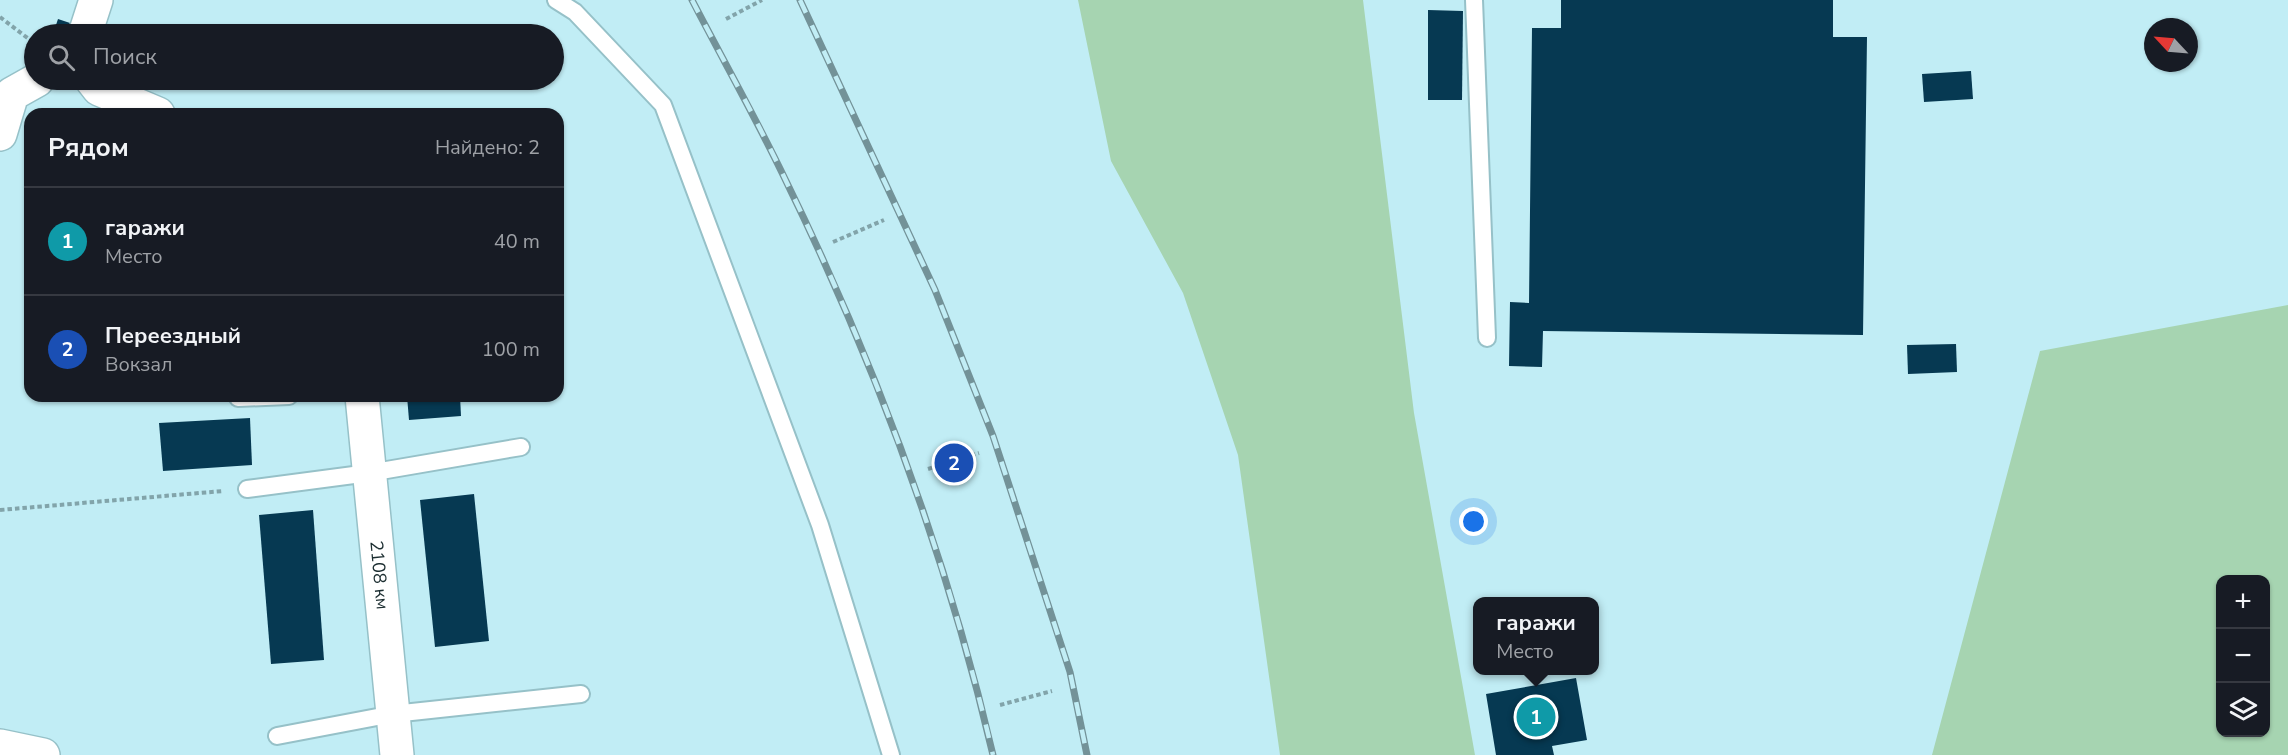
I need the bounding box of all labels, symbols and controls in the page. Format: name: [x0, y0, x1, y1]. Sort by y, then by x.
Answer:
north arrow: [2144, 18, 2198, 72]
search box: [24, 24, 564, 90]
icon: search: [45, 41, 78, 74]
text: Поиск: [93, 42, 157, 72]
text: Рядом: [48, 130, 129, 165]
text: Найдено: 2: [435, 134, 540, 161]
text: гаражи: [105, 213, 185, 243]
text: 1: [62, 228, 74, 255]
text: 40 m: [494, 228, 540, 255]
text: Место: [105, 243, 163, 270]
text: Переездный: [105, 321, 241, 351]
text: 2: [62, 336, 74, 363]
text: 100 m: [482, 336, 540, 363]
text: Вокзал: [105, 351, 173, 378]
pin: 2: [934, 440, 974, 486]
your location: [1459, 507, 1488, 536]
street label: 2108 км: [364, 540, 395, 611]
map controls: [2216, 575, 2270, 737]
button: +: [2216, 575, 2270, 629]
popup: [1473, 597, 1599, 675]
text: гаражи: [1496, 608, 1576, 638]
button: −: [2216, 629, 2270, 683]
text: Место: [1496, 638, 1554, 665]
button: layers: [2216, 683, 2270, 737]
pin: 1: [1516, 694, 1556, 740]

